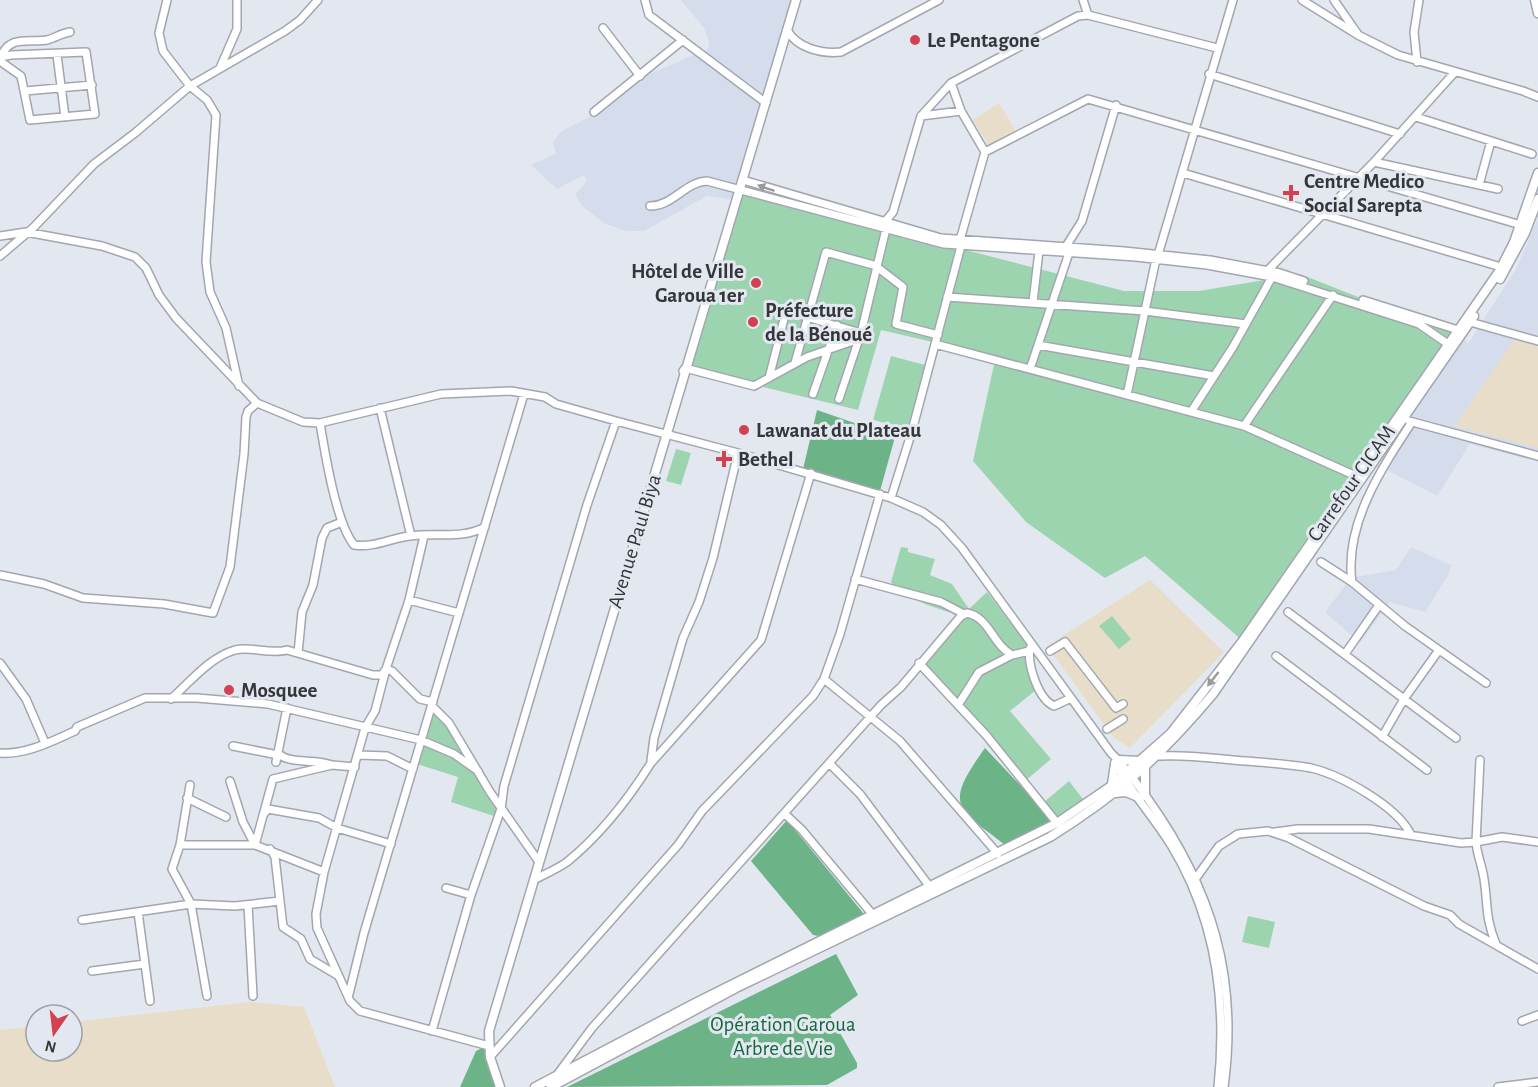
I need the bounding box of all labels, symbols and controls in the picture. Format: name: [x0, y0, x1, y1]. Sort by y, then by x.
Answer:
place label: Le Pentagone: [927, 30, 1040, 51]
marker: Le Pentagone: [908, 33, 922, 47]
place label: Centre Medico Social Sarepta: [1304, 171, 1424, 216]
one-way arrow: [757, 183, 775, 192]
marker: Centre Medico Social Sarepta: [1282, 184, 1300, 202]
place label: Hôtel de Ville Garoua 1er: [631, 261, 745, 306]
marker: Hôtel de Ville Garoua 1er: [749, 276, 763, 290]
place label: Préfecture de la Bénoué: [765, 300, 872, 345]
marker: Préfecture de la Bénoué: [746, 315, 760, 329]
place label: Lawanat du Plateau: [756, 420, 921, 441]
street label: Carrefour CICAM: [1304, 421, 1399, 545]
marker: Lawanat du Plateau: [737, 423, 751, 437]
place label: Bethel: [738, 449, 794, 470]
marker: Bethel: [715, 450, 733, 468]
street label: Avenue Paul Biya: [604, 471, 665, 611]
one-way arrow: [1207, 671, 1219, 687]
place label: Mosquee: [241, 680, 318, 701]
marker: Mosquee: [222, 683, 236, 697]
north arrow: [24, 1003, 84, 1063]
park label: Opération Garoua Arbre de Vie: [710, 1014, 856, 1059]
text: N: [43, 1037, 58, 1056]

